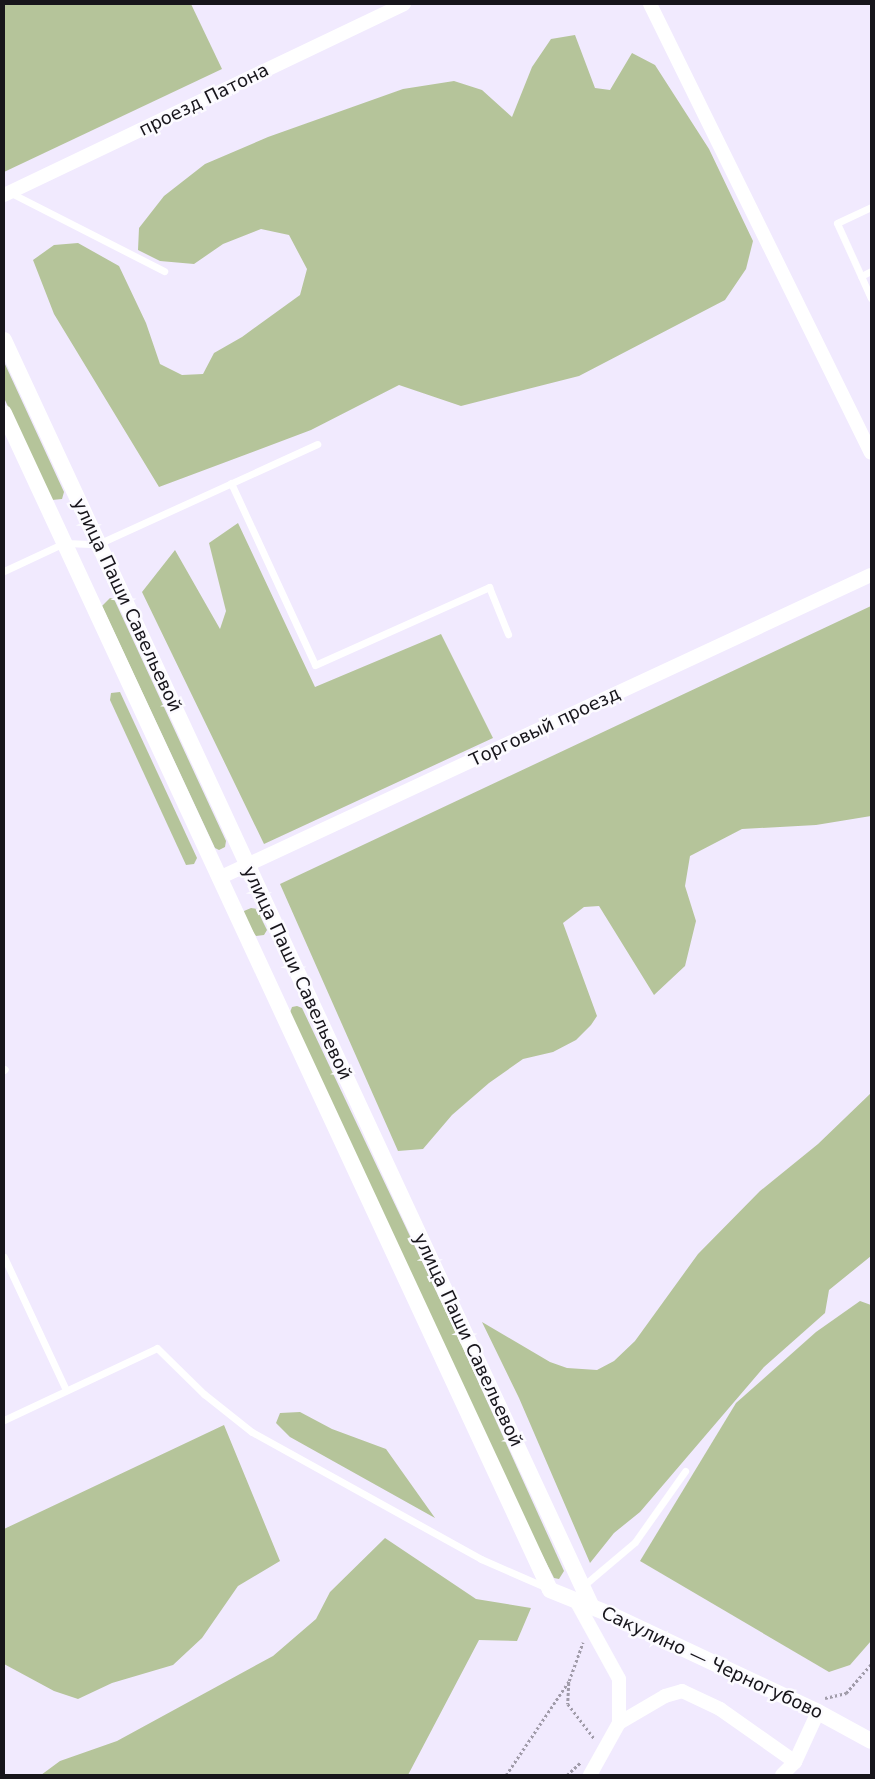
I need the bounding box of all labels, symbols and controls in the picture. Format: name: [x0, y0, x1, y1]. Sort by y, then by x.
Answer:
street label: проезд Патона: [136, 59, 272, 141]
street label: улица Паши Савельевой: [68, 495, 186, 715]
street label: Торговый проезд: [466, 683, 624, 771]
street label: улица Паши Савельевой: [238, 863, 356, 1083]
street label: улица Паши Савельевой: [409, 1230, 527, 1450]
street label: Сакулино — Черногубово: [598, 1602, 826, 1724]

